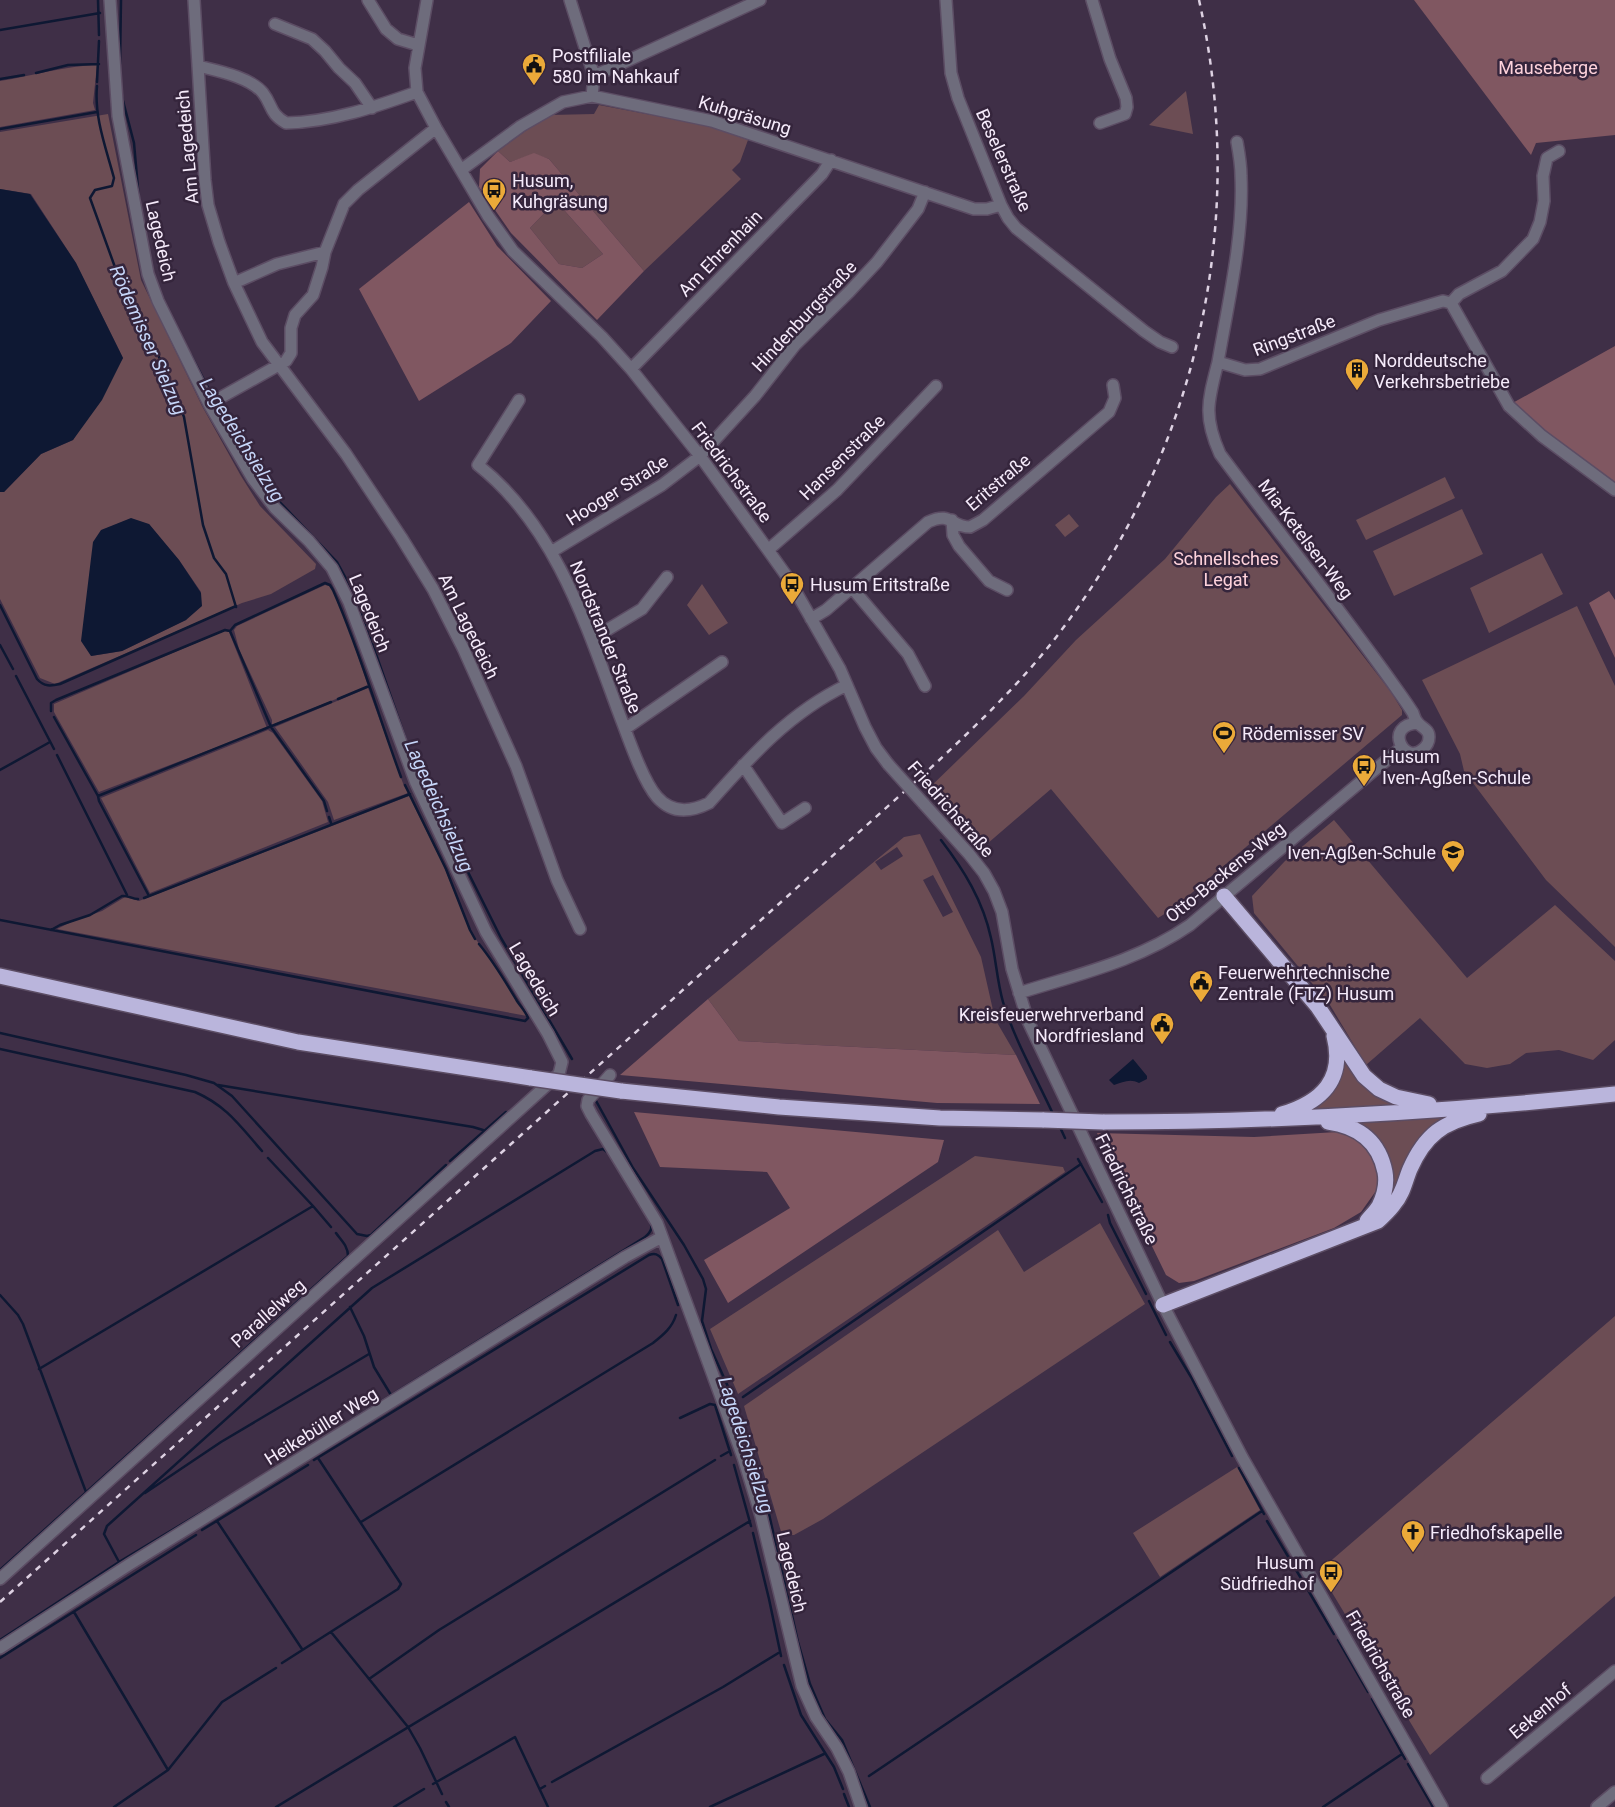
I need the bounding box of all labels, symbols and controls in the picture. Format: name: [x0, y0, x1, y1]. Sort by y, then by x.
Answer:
place label: Postfiliale 580 im Nahkauf: [552, 45, 680, 87]
public building icon: Postfiliale 580 im Nahkauf: [521, 52, 547, 86]
park label: Mauseberge: [1498, 57, 1598, 78]
street label: Am Lagedeich: [172, 89, 202, 205]
street label: Kuhgräsung: [696, 91, 794, 139]
street label: Beselerstraße: [972, 105, 1036, 215]
place label: Husum, Kuhgräsung: [512, 170, 608, 212]
bus stop icon: Husum, Kuhgräsung: [481, 177, 507, 211]
street label: Lagedeich: [141, 198, 181, 284]
street label: Am Ehrenhain: [674, 206, 766, 300]
street label: Hindenburgstraße: [747, 256, 861, 376]
water label: Rödemisser Sielzug: [105, 261, 191, 419]
street label: Ringstraße: [1250, 310, 1338, 360]
place label: Norddeutsche Verkehrsbetriebe: [1374, 350, 1510, 392]
building icon: Norddeutsche Verkehrsbetriebe: [1344, 357, 1370, 391]
water label: Lagedeichsielzug: [195, 374, 289, 506]
street label: Hansenstraße: [795, 410, 889, 504]
street label: Friedrichstraße: [687, 417, 777, 527]
street label: Eritstraße: [962, 449, 1034, 515]
street label: Hooger Straße: [562, 450, 672, 530]
street label: Mia-Ketelsen-Weg: [1254, 475, 1358, 603]
park label: Schnellsches Legat: [1173, 548, 1279, 590]
street label: Nordstrander Straße: [566, 558, 646, 716]
street label: Am Lagedeich: [434, 570, 504, 682]
street label: Lagedeich: [345, 571, 395, 655]
bus stop icon: Husum Eritstraße: [779, 571, 805, 605]
place label: Husum Eritstraße: [810, 574, 950, 595]
sports icon: Rödemisser SV: [1211, 720, 1237, 754]
place label: Rödemisser SV: [1242, 723, 1365, 744]
water label: Lagedeichsielzug: [400, 736, 478, 876]
place label: Husum Iven-Agßen-Schule: [1382, 746, 1531, 788]
bus stop icon: Husum Iven-Agßen-Schule: [1351, 753, 1377, 787]
street label: Friedrichstraße: [903, 757, 999, 861]
street label: Otto-Backens-Weg: [1161, 817, 1289, 927]
school or university icon: Iven-Agßen-Schule: [1440, 839, 1466, 873]
place label: Iven-Agßen-Schule: [1287, 842, 1436, 863]
street label: Lagedeich: [505, 938, 565, 1020]
place label: Feuerwehrtechnische Zentrale (FTZ) Husum: [1218, 962, 1394, 1005]
public building icon: Feuerwehrtechnische Zentrale (FTZ) Husum: [1188, 969, 1214, 1003]
place label: Kreisfeuerwehrverband Nordfriesland: [959, 1004, 1144, 1046]
public building icon: Kreisfeuerwehrverband Nordfriesland: [1149, 1011, 1175, 1045]
street label: Friedrichstraße: [1091, 1130, 1163, 1248]
street label: Parallelweg: [227, 1274, 309, 1352]
water label: Lagedeichsielzug: [713, 1374, 779, 1516]
street label: Heikebüller Weg: [261, 1383, 381, 1469]
church icon: Friedhofskapelle: [1400, 1519, 1426, 1553]
place label: Friedhofskapelle: [1430, 1522, 1563, 1543]
street label: Lagedeich: [772, 1529, 812, 1615]
place label: Husum Südfriedhof: [1220, 1552, 1315, 1594]
bus stop icon: Husum Südfriedhof: [1318, 1559, 1344, 1593]
street label: Friedrichstraße: [1342, 1606, 1420, 1722]
street label: Eekenhof: [1505, 1679, 1576, 1743]

